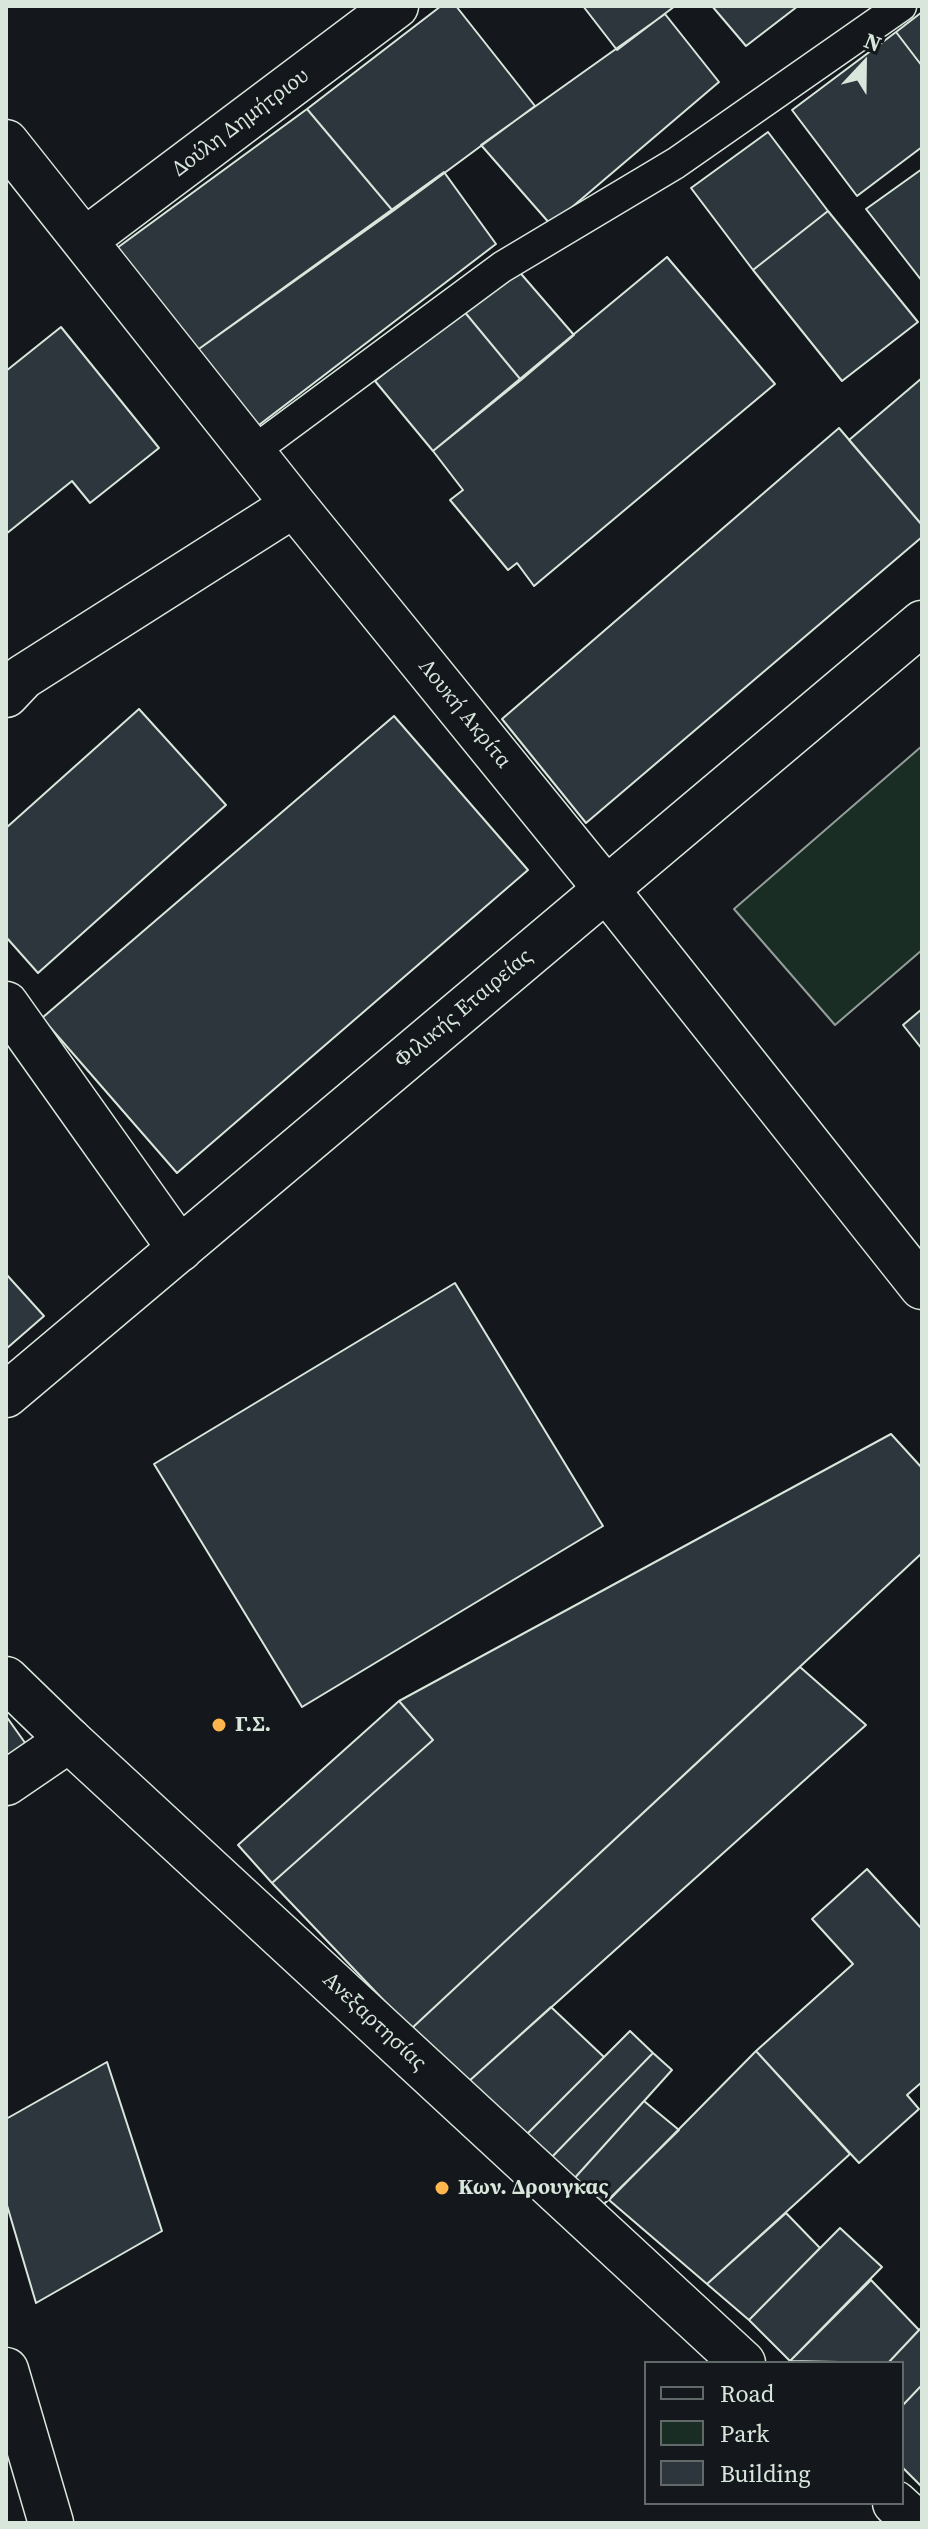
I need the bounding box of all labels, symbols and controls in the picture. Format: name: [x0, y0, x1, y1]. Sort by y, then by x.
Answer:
north arrow: [824, 24, 904, 104]
text: N: [860, 25, 886, 59]
street label: Δούλη Δημήτριου: [167, 63, 315, 183]
street label: Λουκή Ακρίτα: [412, 654, 516, 774]
street label: Φιλικής Εταιρείας: [390, 944, 538, 1074]
place label: Γ.Σ.: [235, 1712, 271, 1738]
marker: Γ.Σ.: [210, 1716, 228, 1734]
street label: Ανεξαρτησίας: [317, 1967, 431, 2077]
place label: Κων. Δρουγκας: [458, 2175, 609, 2201]
marker: Κων. Δρουγκας: [433, 2179, 451, 2197]
legend: [644, 2361, 904, 2505]
text: Road: [720, 2377, 774, 2410]
text: Park: [720, 2417, 769, 2450]
text: Building: [720, 2457, 811, 2490]

